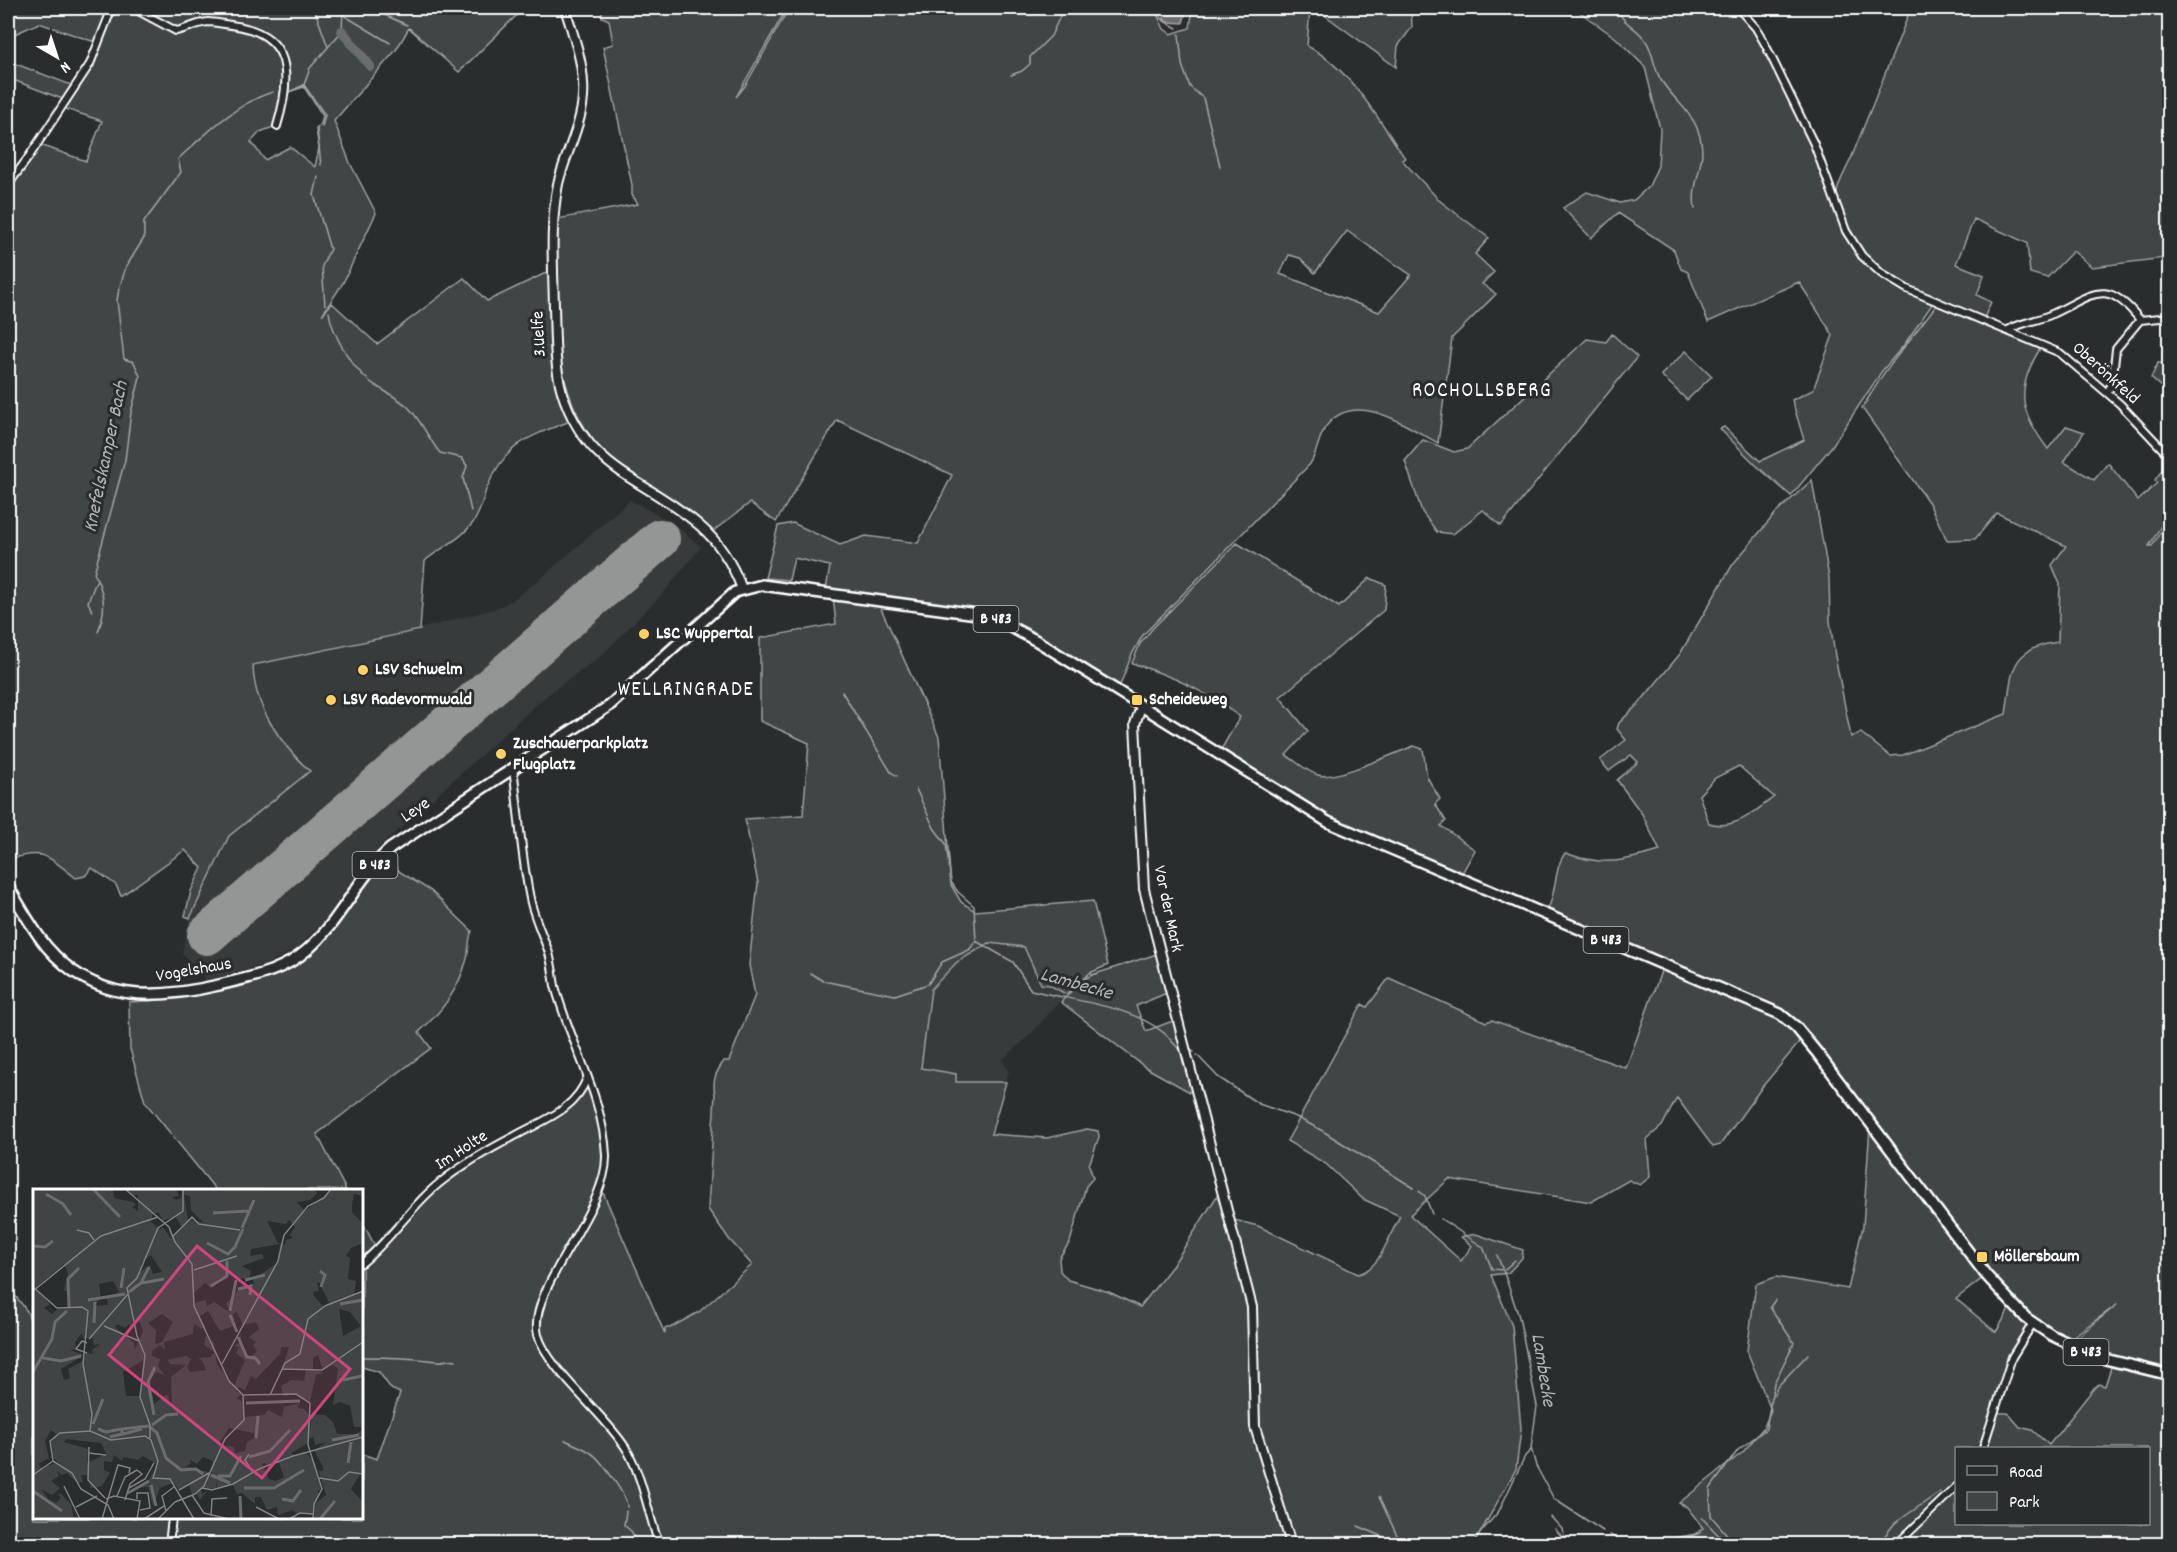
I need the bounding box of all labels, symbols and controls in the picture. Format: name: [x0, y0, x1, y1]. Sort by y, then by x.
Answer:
north arrow: [27, 27, 87, 87]
text: N: [54, 55, 75, 78]
street label: 3.Uelfe: [526, 310, 554, 358]
street label: Oberönkfeld: [2066, 337, 2144, 411]
district label: ROCHOLLSBERG: [1412, 377, 1552, 407]
water label: Knefelskamper Bach: [77, 378, 137, 535]
road number: B 483: [974, 606, 1018, 632]
place label: LSC Wuppertal: [656, 622, 754, 647]
marker: LSC Wuppertal: [637, 627, 651, 641]
place label: LSV Schwelm: [375, 658, 463, 683]
marker: LSV Schwelm: [356, 663, 370, 677]
district label: WELLRINGRADE: [618, 676, 754, 706]
place label: LSV Radevormwald: [343, 688, 472, 713]
place label: Scheideweg: [1149, 688, 1228, 713]
marker: LSV Radevormwald: [324, 693, 338, 707]
marker: Scheideweg: [1130, 693, 1144, 707]
place label: Zuschauerparkplatz Flugplatz: [513, 732, 648, 778]
marker: Zuschauerparkplatz Flugplatz: [494, 747, 508, 761]
street label: Leye: [396, 792, 436, 830]
road number: B 483: [352, 852, 398, 878]
street label: Vor der Mark: [1146, 864, 1188, 954]
road number: B 483: [1584, 927, 1628, 953]
street label: Vogelshaus: [154, 952, 234, 990]
water label: Lambecke: [1037, 961, 1116, 1009]
street label: Im Holte: [431, 1125, 493, 1177]
inset map: [33, 1189, 363, 1519]
place label: Möllersbaum: [1994, 1245, 2080, 1270]
marker: Möllersbaum: [1975, 1250, 1989, 1264]
water label: Lambecke: [1522, 1331, 1562, 1410]
road number: B 483: [2064, 1339, 2108, 1365]
legend: [1955, 1447, 2150, 1525]
text: Road: [2009, 1461, 2043, 1486]
text: Park: [2009, 1491, 2040, 1516]

